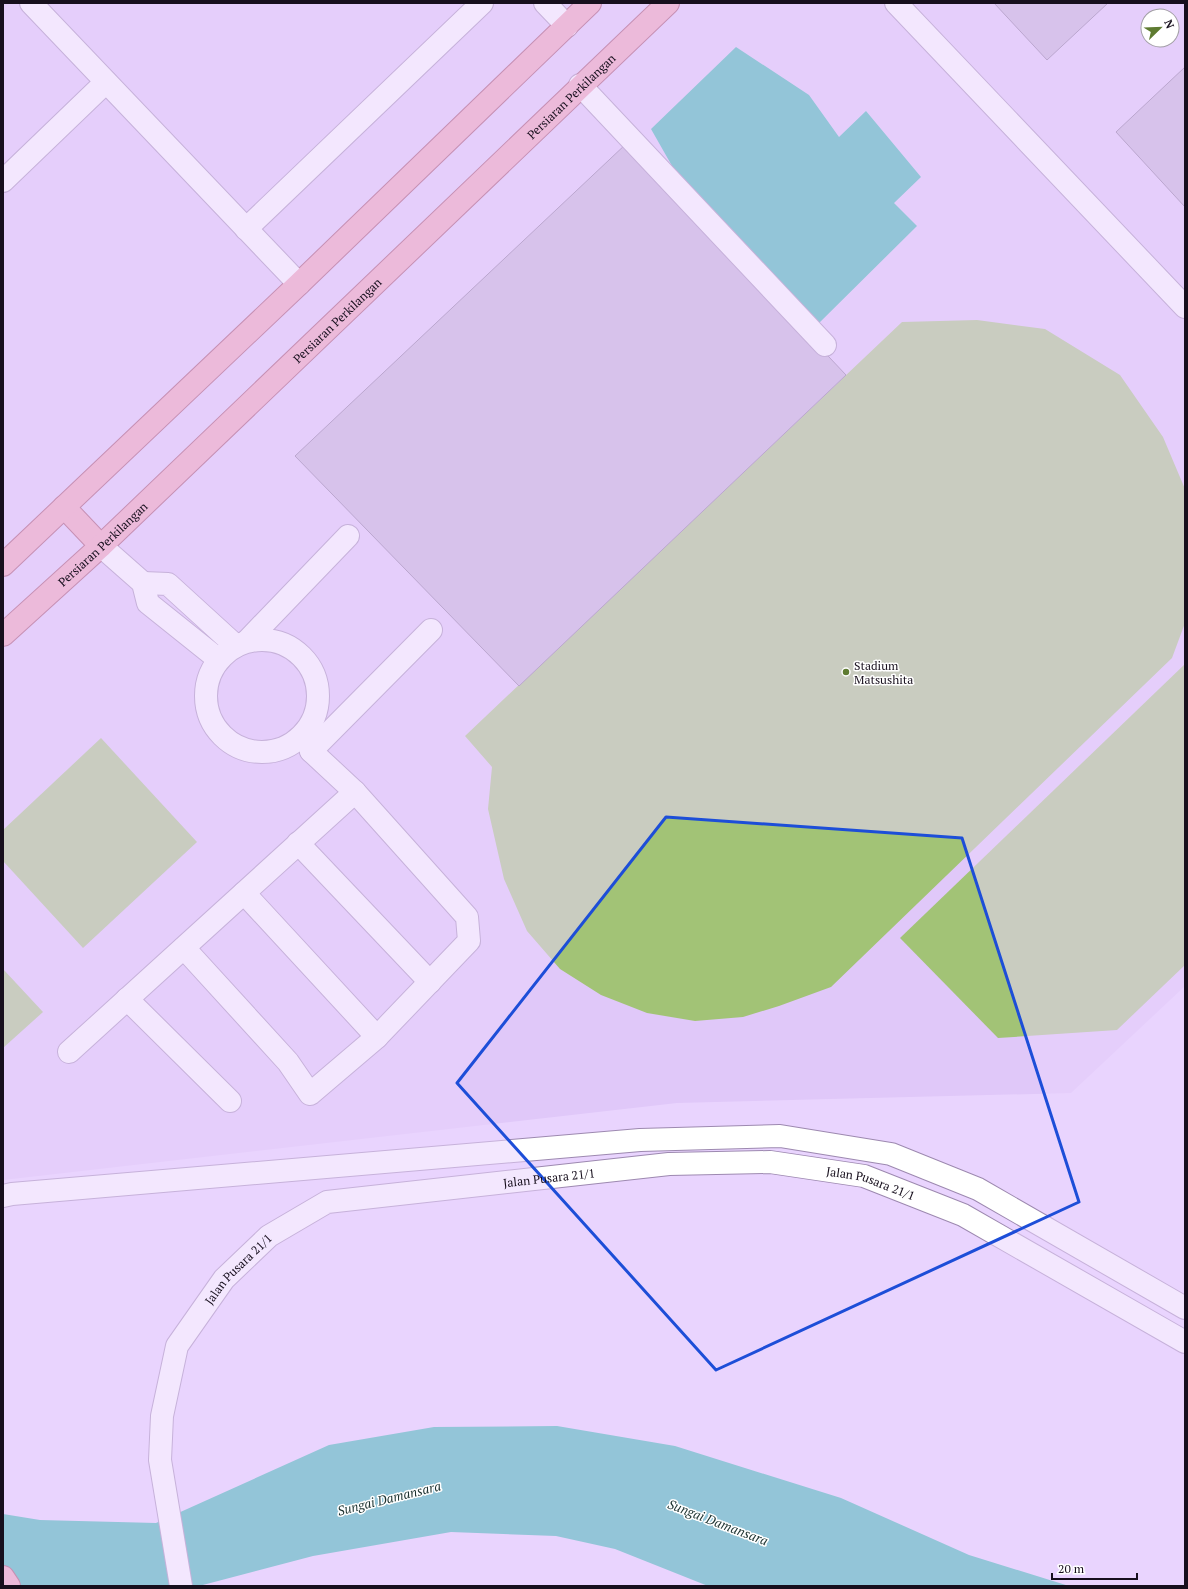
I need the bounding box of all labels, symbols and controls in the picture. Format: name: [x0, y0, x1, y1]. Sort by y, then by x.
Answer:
north arrow: [1140, 8, 1180, 48]
text: N: [1161, 18, 1178, 31]
street label: Persiaran Perkilangan: [524, 50, 618, 142]
street label: Persiaran Perkilangan: [290, 274, 384, 366]
street label: Persiaran Perkilangan: [55, 498, 150, 589]
place label: Stadium Matsushita: [854, 658, 913, 687]
marker: Stadium Matsushita: [841, 667, 851, 677]
street label: Jalan Pusara 21/1: [825, 1163, 917, 1203]
street label: Jalan Pusara 21/1: [502, 1165, 596, 1190]
street label: Jalan Pusara 21/1: [201, 1230, 275, 1307]
water label: Sungai Damansara: [335, 1476, 443, 1520]
water label: Sungai Damansara: [665, 1495, 771, 1549]
scale bar: [1052, 1555, 1137, 1581]
text: 20 m: [1058, 1561, 1085, 1576]

